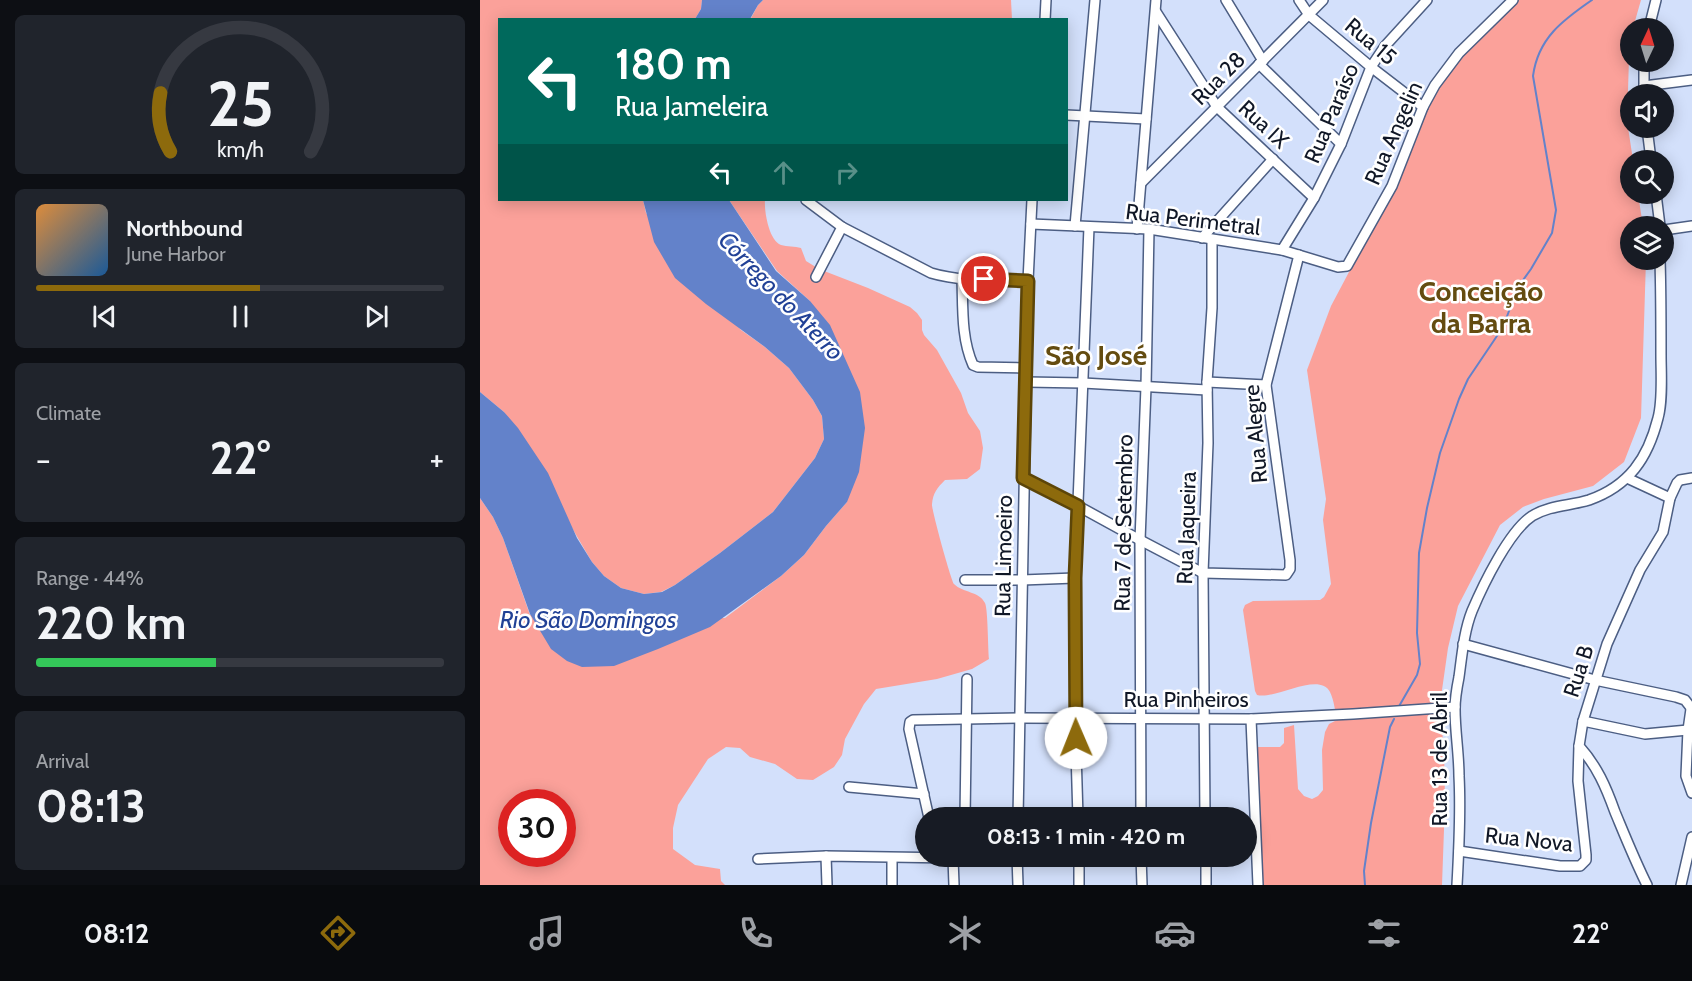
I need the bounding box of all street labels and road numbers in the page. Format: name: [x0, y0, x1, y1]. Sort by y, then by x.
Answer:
street label: Rua 15: [1339, 12, 1402, 71]
street label: Rua 28: [1186, 46, 1251, 111]
street label: Rua Paraíso: [1298, 59, 1365, 167]
street label: Rua Angelin: [1359, 77, 1428, 189]
street label: Rua IX: [1233, 94, 1294, 154]
street label: Rua Perimetral: [1124, 198, 1263, 241]
street label: Rua Alegre: [1238, 384, 1273, 484]
street label: Rua 7 de Setembro: [1108, 434, 1139, 612]
street label: Rua Jaqueira: [1171, 471, 1202, 585]
street label: Rua Limoeiro: [989, 495, 1018, 617]
street label: Rua B: [1557, 642, 1600, 701]
street label: Rua Pinheiros: [1123, 686, 1249, 713]
street label: Rua 13 de Abril: [1426, 691, 1453, 827]
street label: Rua Nova: [1484, 821, 1575, 858]

